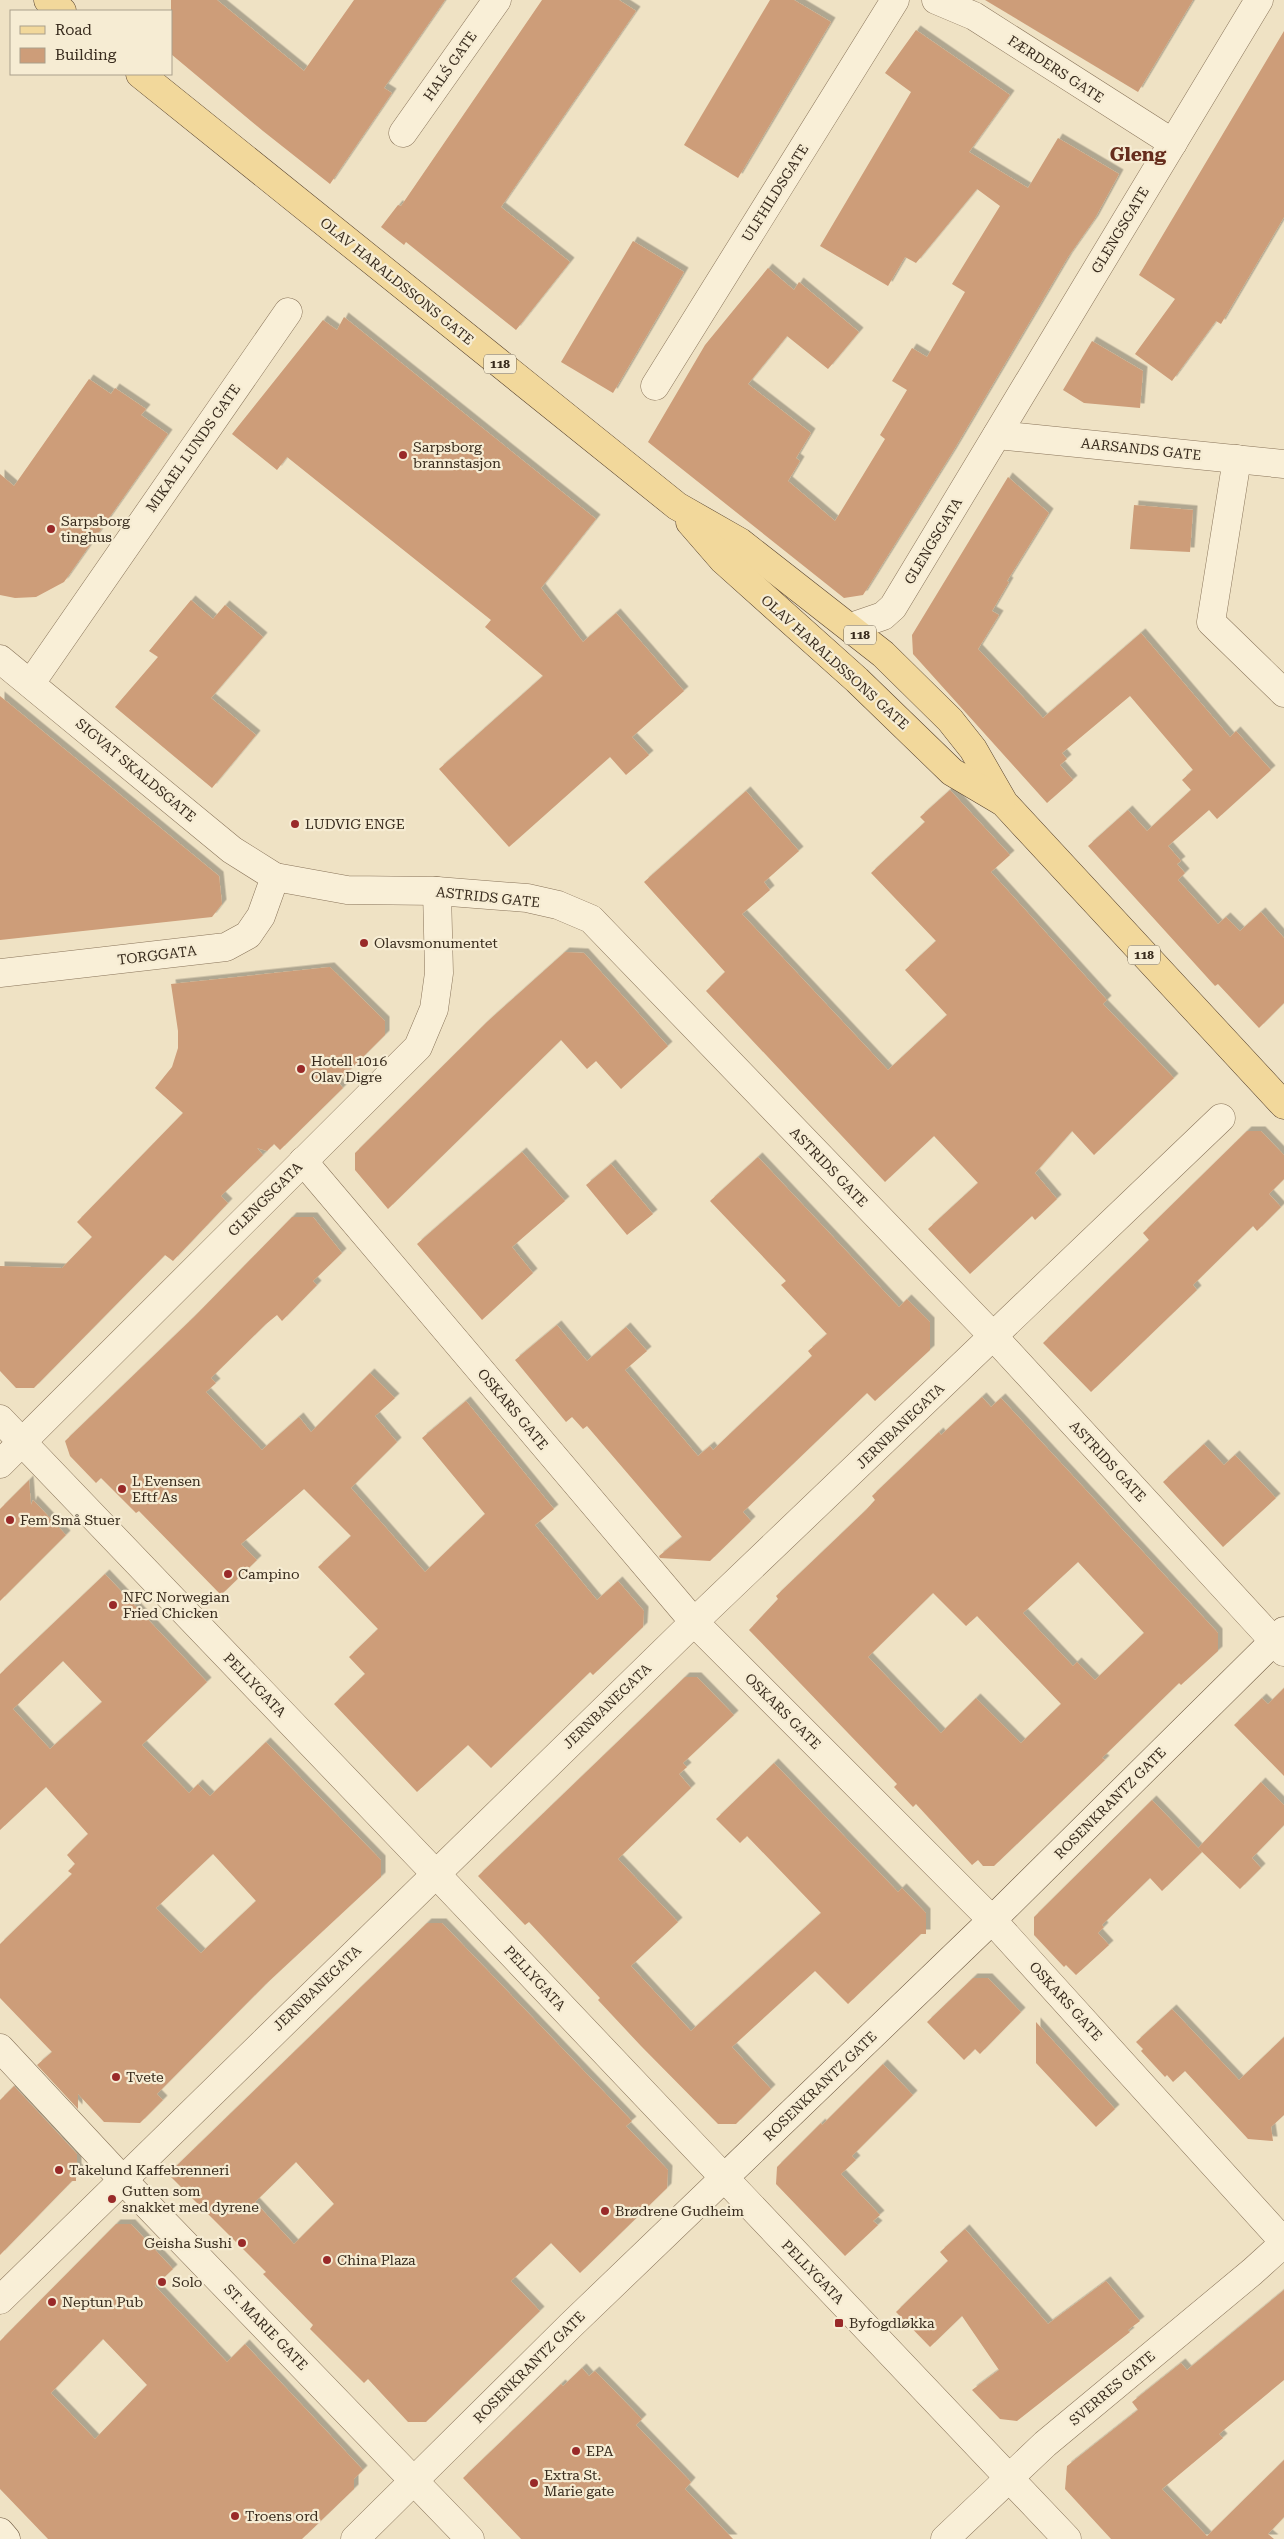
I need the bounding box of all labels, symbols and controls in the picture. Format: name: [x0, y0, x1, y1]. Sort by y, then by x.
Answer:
legend: [10, 10, 172, 75]
text: Road: [55, 21, 92, 39]
street label: HALS´ GATE: [419, 28, 480, 104]
street label: FÆRDERS GATE: [1005, 32, 1107, 106]
text: Building: [55, 46, 117, 64]
street label: ULFHILDSGATE: [739, 141, 811, 245]
district label: Gleng: [1110, 143, 1167, 166]
street label: GLENGSGATE: [1088, 184, 1152, 276]
street label: OLAV HARALDSSONS GATE: [317, 214, 477, 348]
road number: 118: [484, 354, 516, 374]
street label: MIKAEL LUNDS GATE: [143, 381, 243, 515]
street label: AARSANDS GATE: [1080, 435, 1202, 463]
place label: Sarpsborg brannstasjon: [413, 439, 501, 471]
marker: Sarpsborg brannstasjon: [397, 449, 409, 461]
street label: GLENGSGATA: [901, 495, 965, 587]
place label: Sarpsborg tinghus: [61, 513, 130, 545]
marker: Sarpsborg tinghus: [45, 523, 57, 535]
street label: OLAV HARALDSSONS GATE: [758, 592, 912, 733]
road number: 118: [844, 626, 876, 644]
street label: SIGVAT SKALDSGATE: [73, 715, 199, 825]
place label: LUDVIG ENGE: [305, 816, 405, 832]
marker: LUDVIG ENGE: [289, 818, 301, 830]
street label: ASTRIDS GATE: [435, 884, 541, 910]
place label: Olavsmonumentet: [374, 935, 498, 951]
marker: Olavsmonumentet: [358, 937, 370, 949]
street label: TORGGATA: [116, 942, 198, 968]
road number: 118: [1128, 946, 1160, 964]
place label: Hotell 1016 Olav Digre: [311, 1053, 387, 1085]
marker: Hotell 1016 Olav Digre: [295, 1063, 307, 1075]
street label: ASTRIDS GATE: [787, 1124, 871, 1210]
street label: GLENGSGATA: [225, 1159, 305, 1239]
street label: OSKARS GATE: [475, 1365, 551, 1453]
street label: JERNBANEGATA: [853, 1380, 947, 1472]
street label: ASTRIDS GATE: [1066, 1417, 1150, 1505]
place label: L Evensen Eftf As: [132, 1473, 201, 1505]
marker: L Evensen Eftf As: [116, 1483, 128, 1495]
place label: Fem Små Stuer: [20, 1512, 121, 1528]
marker: Fem Små Stuer: [4, 1514, 16, 1526]
place label: Campino: [238, 1566, 300, 1582]
marker: Campino: [222, 1568, 234, 1580]
place label: NFC Norwegian Fried Chicken: [123, 1589, 230, 1621]
marker: NFC Norwegian Fried Chicken: [107, 1599, 119, 1611]
street label: PELLYGATA: [221, 1650, 290, 1720]
street label: JERNBANEGATA: [560, 1660, 654, 1752]
street label: OSKARS GATE: [742, 1670, 824, 1752]
street label: ROSENKRANTZ GATE: [1051, 1744, 1169, 1862]
street label: JERNBANEGATA: [270, 1942, 364, 2034]
street label: PELLYGATA: [501, 1942, 569, 2014]
street label: OSKARS GATE: [1026, 1958, 1106, 2044]
street label: ROSENKRANTZ GATE: [760, 2028, 880, 2144]
place label: Tvete: [126, 2069, 164, 2085]
marker: Tvete: [110, 2071, 122, 2083]
place label: Takelund Kaffebrenneri: [69, 2162, 230, 2178]
marker: Takelund Kaffebrenneri: [53, 2164, 65, 2176]
place label: Gutten som snakket med dyrene: [122, 2183, 259, 2215]
marker: Gutten som snakket med dyrene: [106, 2193, 118, 2205]
place label: Brødrene Gudheim: [615, 2203, 744, 2219]
marker: Brødrene Gudheim: [599, 2205, 611, 2217]
place label: Geisha Sushi: [144, 2235, 233, 2251]
marker: Geisha Sushi: [236, 2237, 248, 2249]
street label: PELLYGATA: [779, 2237, 848, 2307]
place label: China Plaza: [337, 2252, 416, 2268]
marker: China Plaza: [321, 2254, 333, 2266]
place label: Solo: [172, 2274, 202, 2290]
marker: Solo: [156, 2276, 168, 2288]
street label: ST. MARIE GATE: [221, 2281, 311, 2373]
place label: Neptun Pub: [62, 2294, 143, 2310]
marker: Neptun Pub: [46, 2296, 58, 2308]
street label: ROSENKRANTZ GATE: [470, 2308, 588, 2426]
place label: Byfogdløkka: [849, 2315, 935, 2331]
marker: Byfogdløkka: [833, 2317, 845, 2329]
street label: SVERRES GATE: [1066, 2348, 1158, 2428]
place label: EPA: [586, 2443, 613, 2459]
marker: EPA: [570, 2445, 582, 2457]
place label: Extra St. Marie gate: [544, 2467, 615, 2499]
marker: Extra St. Marie gate: [528, 2477, 540, 2489]
place label: Troens ord: [245, 2508, 319, 2524]
marker: Troens ord: [229, 2510, 241, 2522]

